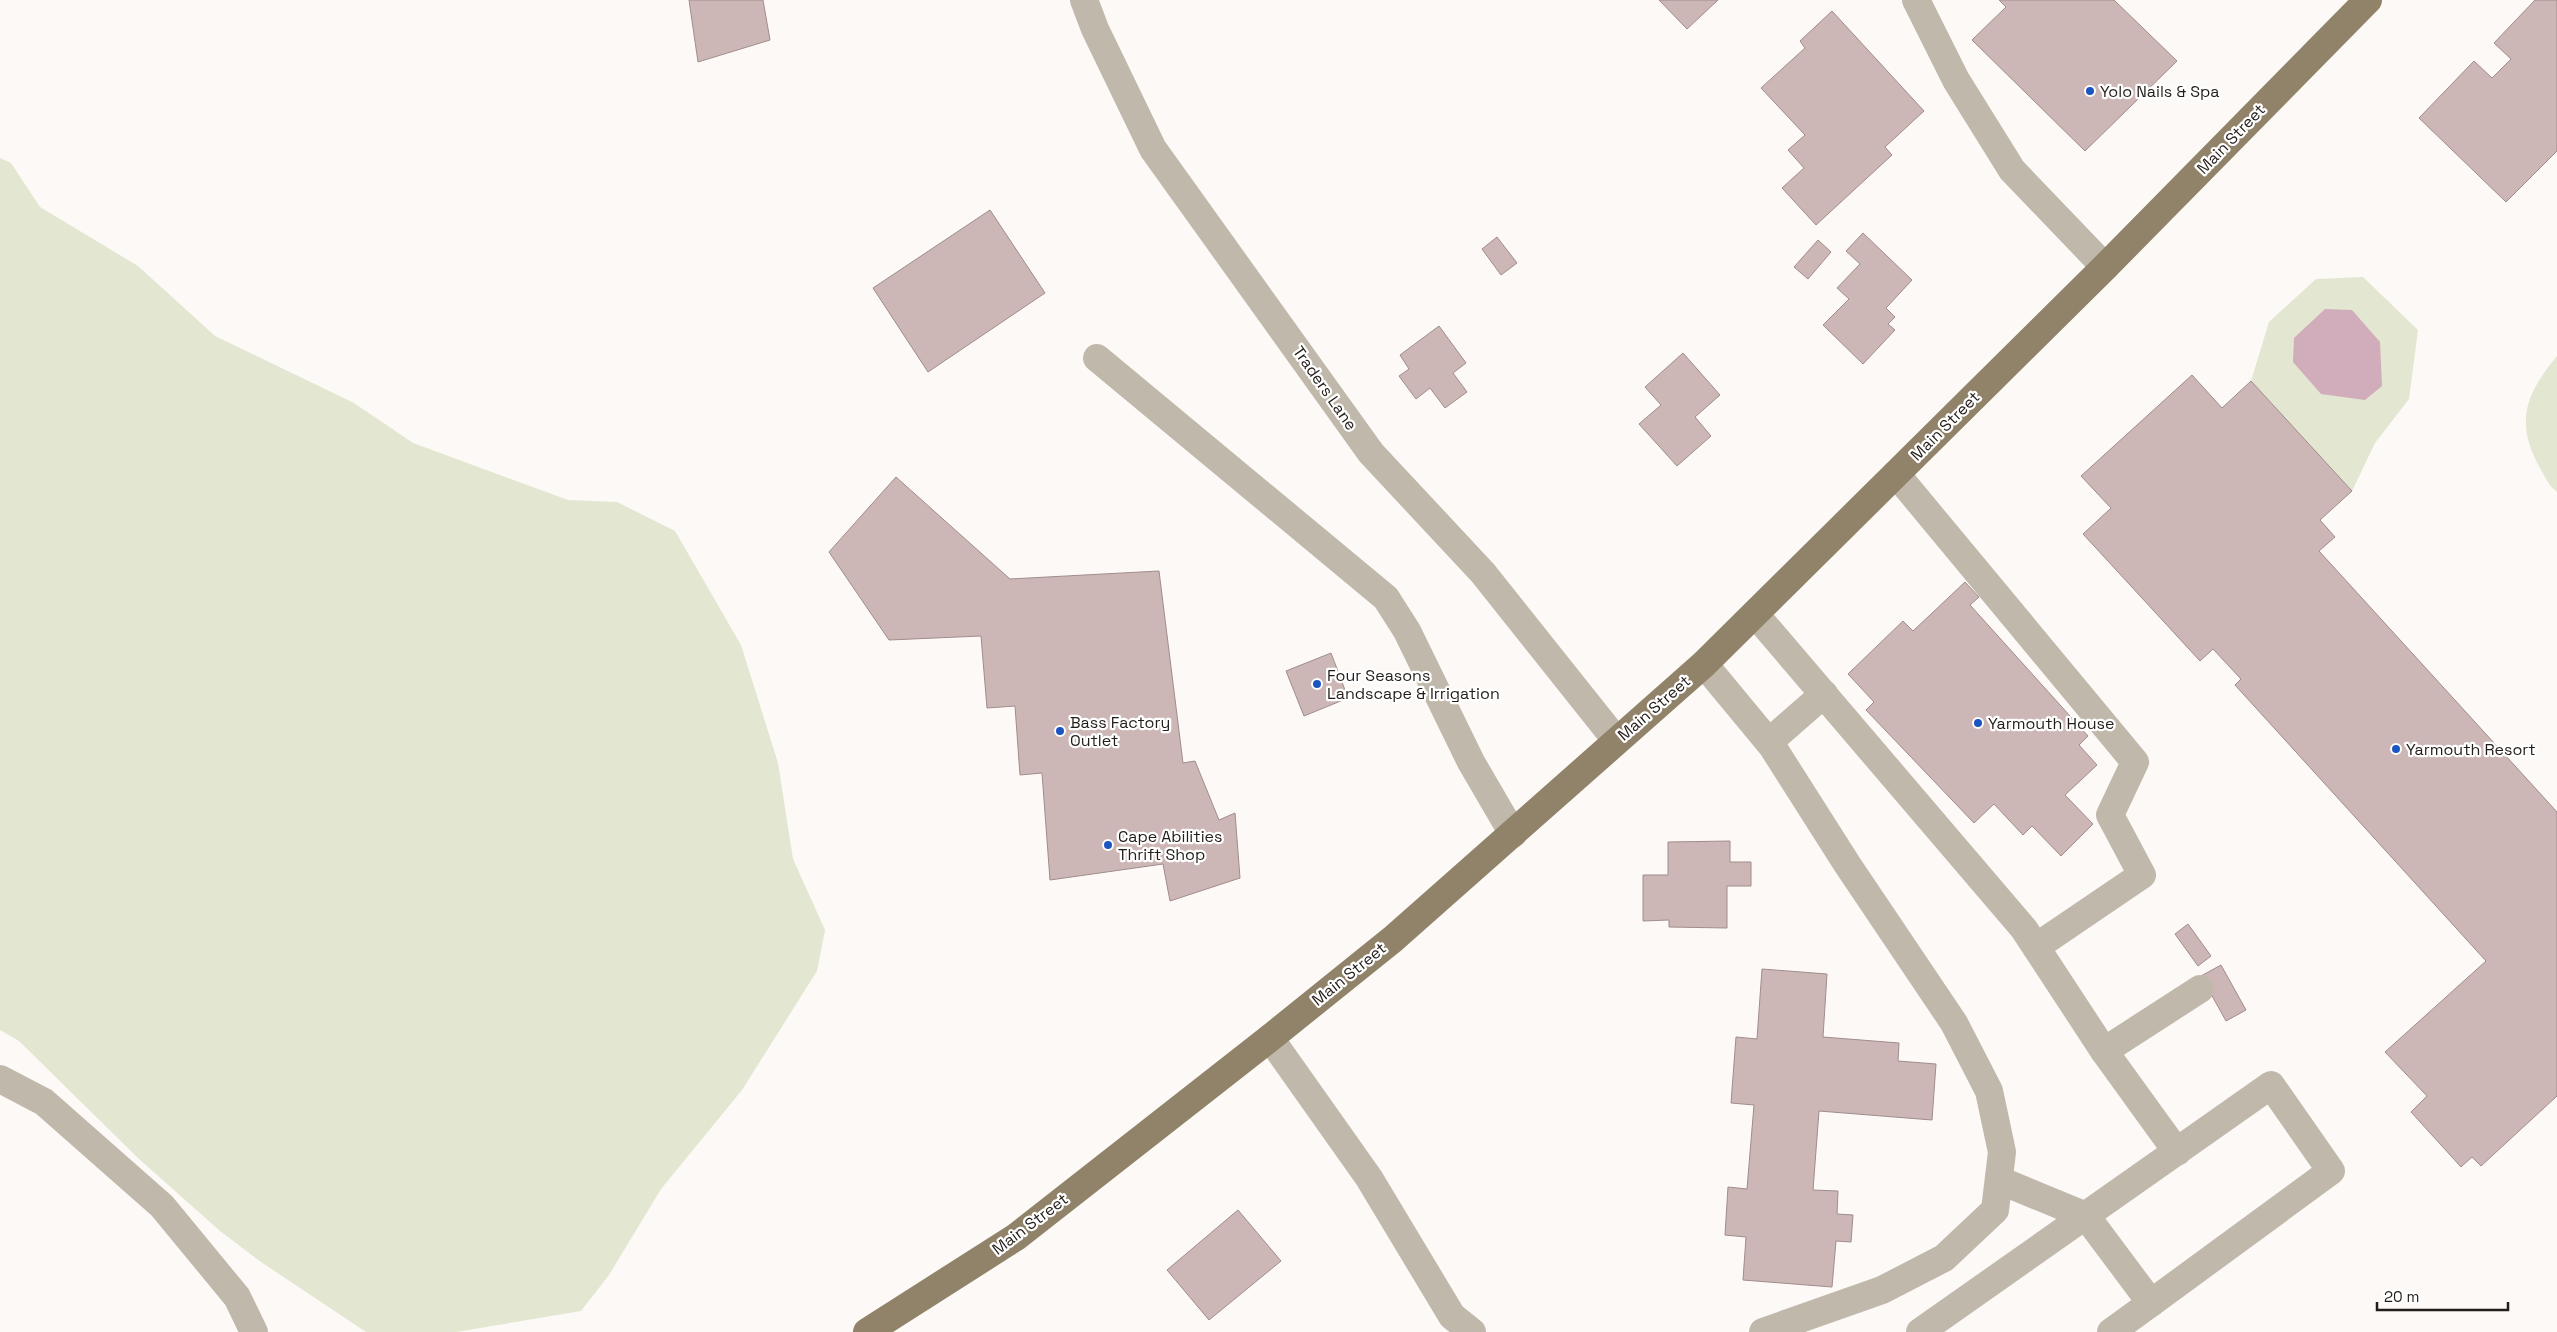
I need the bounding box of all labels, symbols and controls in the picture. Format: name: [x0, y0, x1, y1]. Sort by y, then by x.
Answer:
place label: Yolo Nails & Spa: [2100, 81, 2219, 102]
marker: Yolo Nails & Spa: [2084, 85, 2096, 97]
street label: Main Street: [2192, 99, 2270, 179]
street label: Traders Lane: [1288, 342, 1362, 434]
street label: Main Street: [1906, 387, 1984, 465]
place label: Four Seasons Landscape & Irrigation: [1327, 665, 1500, 704]
street label: Main Street: [1613, 671, 1695, 745]
marker: Four Seasons Landscape & Irrigation: [1311, 678, 1323, 690]
place label: Bass Factory Outlet: [1070, 712, 1170, 751]
place label: Yarmouth House: [1988, 713, 2115, 734]
marker: Yarmouth House: [1972, 717, 1984, 729]
marker: Bass Factory Outlet: [1054, 725, 1066, 737]
place label: Yarmouth Resort: [2406, 739, 2536, 760]
marker: Yarmouth Resort: [2390, 743, 2402, 755]
place label: Cape Abilities Thrift Shop: [1118, 826, 1222, 865]
marker: Cape Abilities Thrift Shop: [1102, 839, 1114, 851]
street label: Main Street: [1308, 938, 1390, 1010]
street label: Main Street: [988, 1189, 1072, 1259]
scale bar: [2377, 1280, 2508, 1312]
text: 20 m: [2384, 1287, 2419, 1306]

